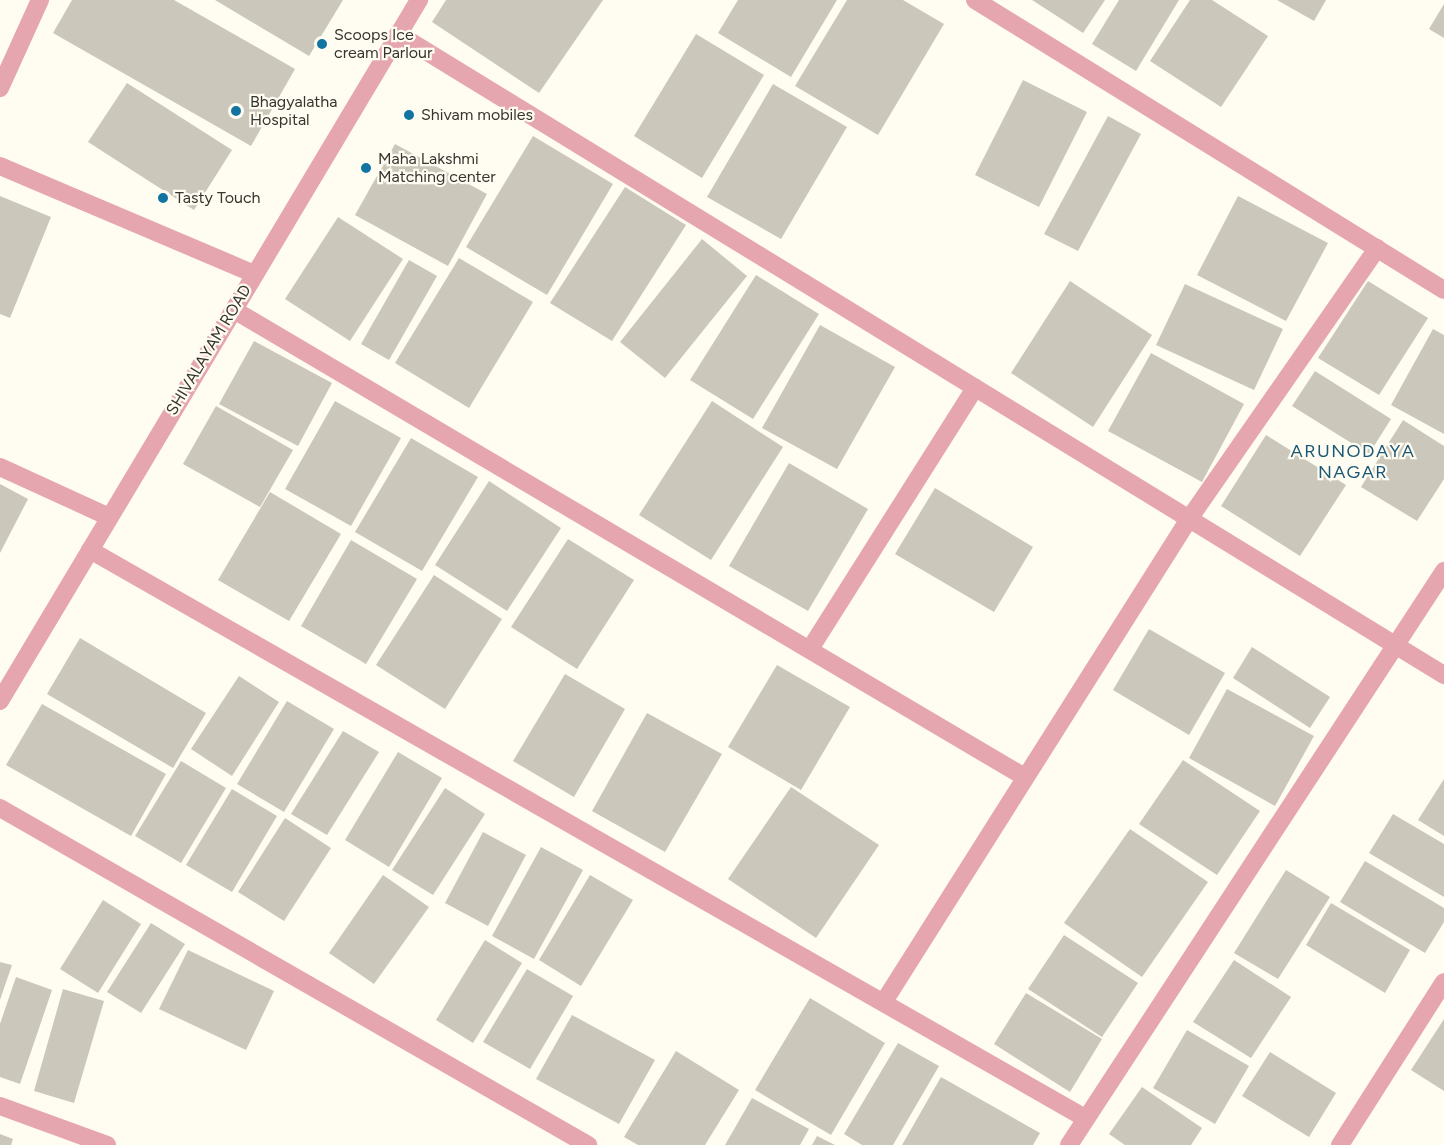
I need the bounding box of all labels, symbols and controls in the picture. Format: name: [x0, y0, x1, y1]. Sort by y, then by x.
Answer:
place label: Scoops Ice cream Parlour: [334, 25, 432, 63]
marker: Scoops Ice cream Parlour: [315, 37, 329, 51]
place label: Bhagyalatha Hospital: [250, 92, 337, 130]
marker: Bhagyalatha Hospital: [227, 102, 245, 120]
place label: Shivam mobiles: [421, 105, 533, 125]
marker: Shivam mobiles: [402, 108, 416, 122]
place label: Maha Lakshmi Matching center: [378, 149, 496, 187]
marker: Maha Lakshmi Matching center: [359, 161, 373, 175]
place label: Tasty Touch: [175, 188, 261, 208]
marker: Tasty Touch: [156, 191, 170, 205]
street label: SHIVALAYAM ROAD: [162, 281, 256, 419]
district label: ARUNODAYA NAGAR: [1290, 441, 1416, 484]

